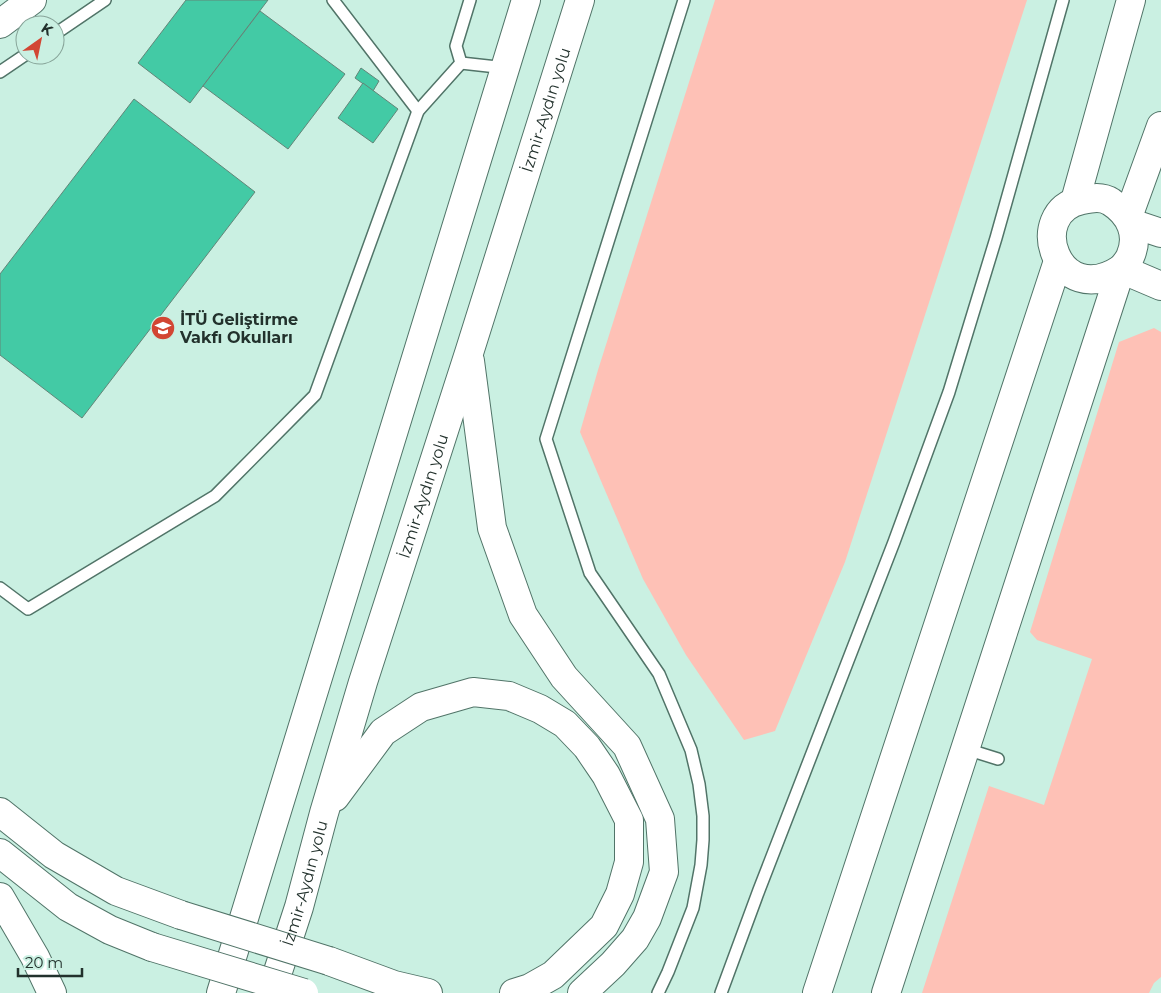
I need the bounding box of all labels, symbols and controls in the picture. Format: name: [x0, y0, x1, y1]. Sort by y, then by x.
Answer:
north arrow: [15, 15, 65, 65]
text: K: [38, 19, 57, 40]
street label: İzmir-Aydın yolu: [517, 45, 574, 175]
place label: İTÜ Geliştirme Vakfı Okulları: [179, 310, 298, 347]
school or university icon: İTÜ Geliştirme Vakfı Okulları: [150, 315, 176, 341]
street label: İzmir-Aydın yolu: [395, 431, 452, 561]
street label: İzmir-Aydın yolu: [278, 818, 332, 948]
scale bar: [18, 946, 81, 978]
text: 20 m: [25, 953, 63, 972]

